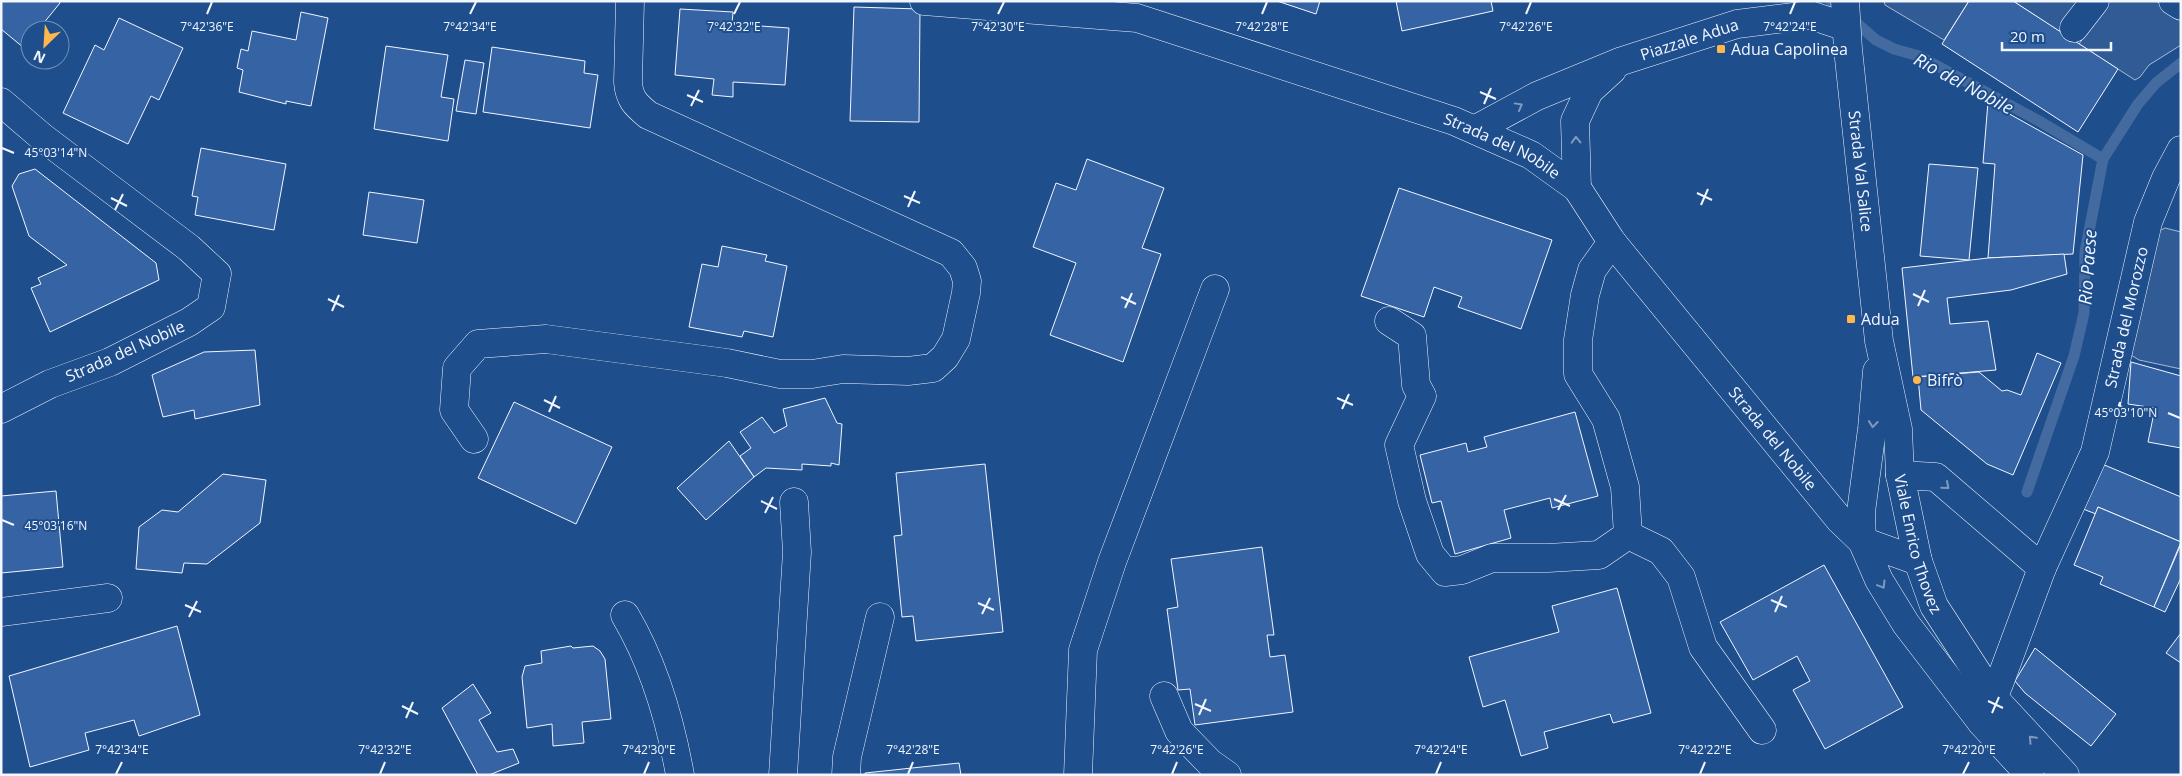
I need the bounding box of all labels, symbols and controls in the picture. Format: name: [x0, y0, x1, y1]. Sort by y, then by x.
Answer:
street label: Piazzale Adua: [1637, 13, 1741, 65]
text: 7°42'36"E: [180, 18, 234, 35]
text: 7°42'34"E: [443, 18, 497, 35]
text: 7°42'32"E: [707, 18, 761, 35]
text: 7°42'30"E: [971, 18, 1025, 35]
text: 7°42'28"E: [1235, 18, 1289, 35]
text: 7°42'26"E: [1499, 18, 1553, 35]
text: 7°42'24"E: [1763, 18, 1817, 35]
north arrow: [20, 20, 70, 70]
scale bar: [2002, 20, 2111, 52]
text: 20 m: [2010, 26, 2045, 46]
place label: Adua Capolinea: [1731, 38, 1848, 60]
marker: Adua Capolinea: [1715, 43, 1727, 55]
text: N: [30, 46, 48, 68]
water label: Rio del Nobile: [1910, 47, 2018, 119]
one-way arrow: [1513, 102, 1522, 112]
street label: Strada del Nobile: [1441, 107, 1565, 184]
street label: Strada Val Salice: [1844, 109, 1878, 233]
one-way arrow: [1570, 135, 1581, 143]
text: 45°03'14"N: [25, 144, 87, 161]
water label: Rio Paese: [2072, 228, 2102, 306]
street label: Strada del Morozzo: [2099, 244, 2153, 390]
place label: Adua: [1861, 308, 1900, 330]
marker: Adua: [1845, 313, 1857, 325]
street label: Strada del Nobile: [62, 315, 188, 387]
place label: Bifrò: [1927, 369, 1963, 391]
marker: Bifrò: [1911, 374, 1923, 386]
street label: Strada del Nobile: [1724, 382, 1822, 495]
text: 45°03'10"N: [2095, 404, 2157, 421]
one-way arrow: [1867, 420, 1878, 428]
street label: Viale Enrico Thovez: [1889, 472, 1947, 618]
one-way arrow: [1940, 480, 1949, 488]
text: 45°03'16"N: [25, 517, 87, 534]
one-way arrow: [1876, 580, 1886, 589]
one-way arrow: [2029, 735, 2038, 744]
text: 7°42'34"E: [95, 741, 149, 758]
text: 7°42'32"E: [358, 741, 412, 758]
text: 7°42'30"E: [622, 741, 676, 758]
text: 7°42'28"E: [886, 741, 940, 758]
text: 7°42'26"E: [1150, 741, 1204, 758]
text: 7°42'24"E: [1414, 741, 1468, 758]
text: 7°42'22"E: [1678, 741, 1732, 758]
text: 7°42'20"E: [1942, 741, 1996, 758]

